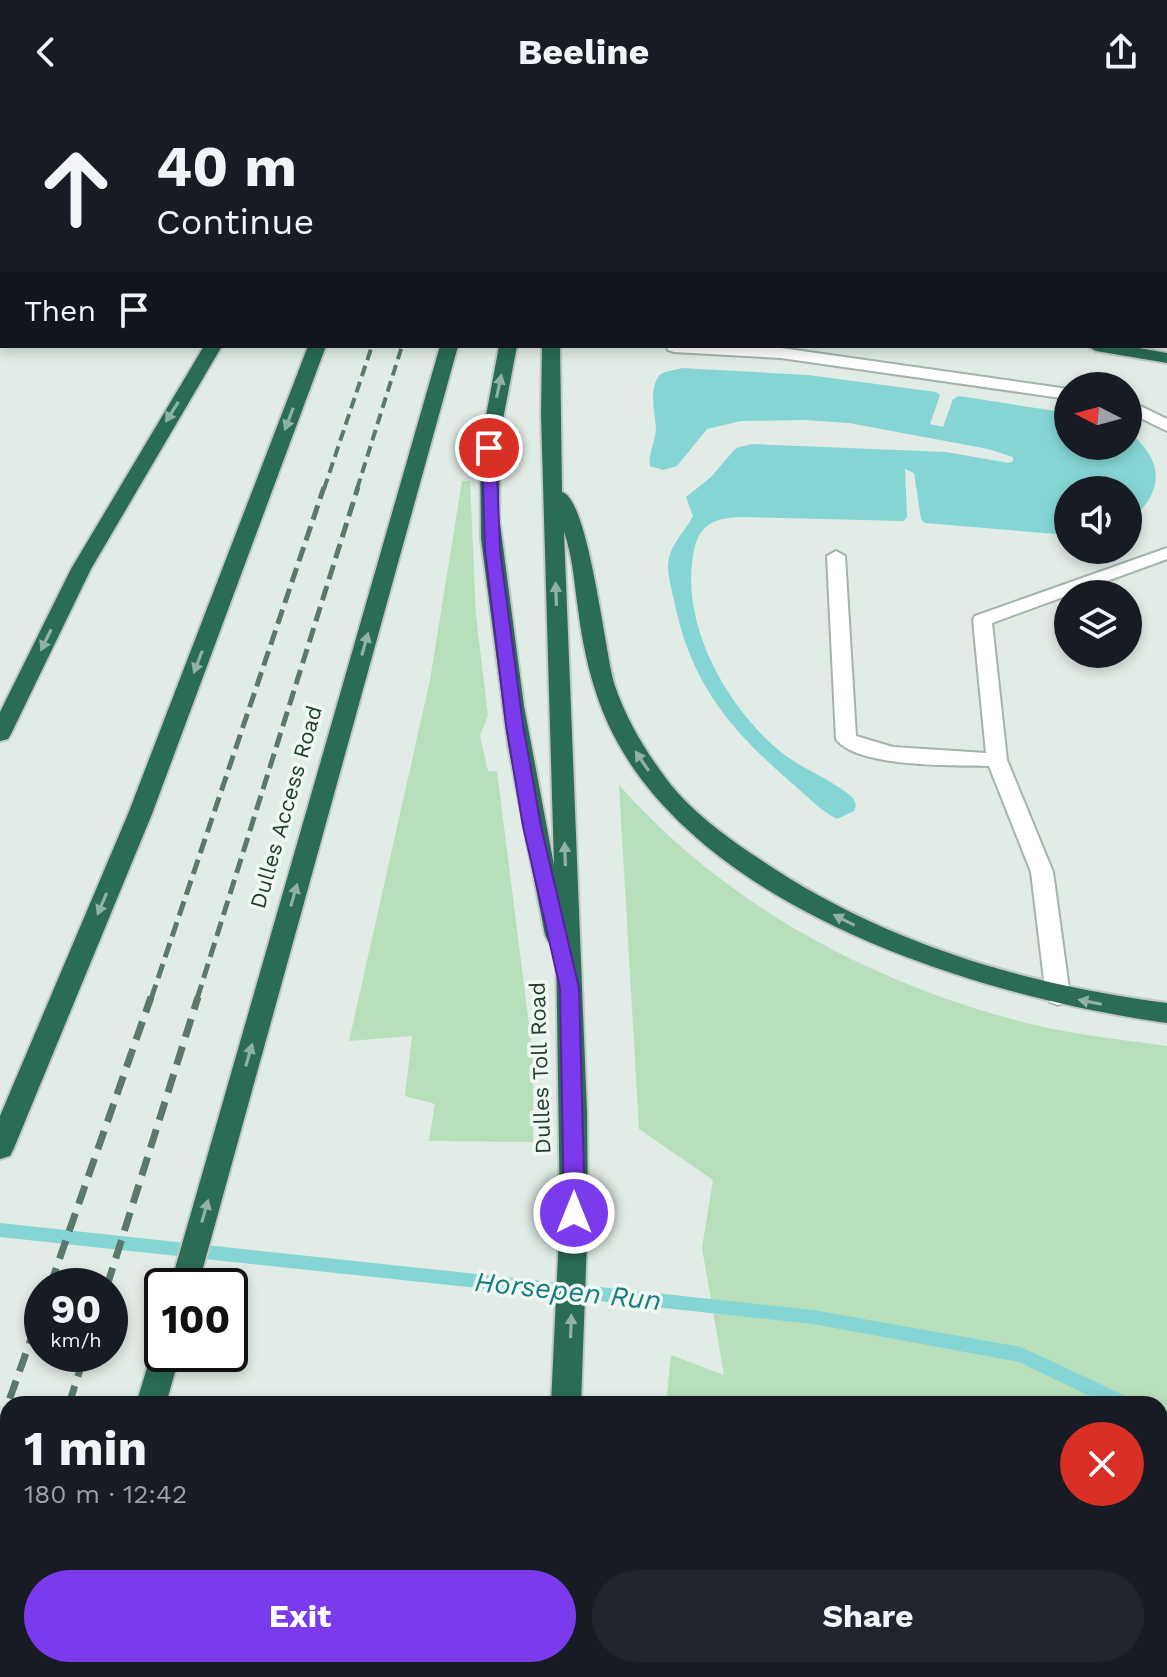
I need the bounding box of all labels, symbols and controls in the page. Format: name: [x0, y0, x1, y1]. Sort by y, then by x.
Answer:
icon: back: [24, 30, 68, 74]
icon: share: [1099, 30, 1143, 74]
text: Beeline: [518, 31, 649, 73]
text: 40 m: [156, 134, 297, 200]
icon: ahead: [24, 136, 128, 240]
text: Continue: [156, 201, 314, 243]
icon: arrive: [112, 288, 156, 332]
text: Then: [24, 293, 96, 328]
north arrow: [1054, 372, 1142, 460]
map controls: [1054, 372, 1142, 668]
one-way arrow: [493, 373, 506, 398]
one-way arrow: [165, 401, 179, 423]
one-way arrow: [282, 407, 295, 431]
pin: [455, 414, 523, 482]
icon: arrive: [467, 426, 511, 470]
button: sound: [1054, 476, 1142, 564]
button: layers: [1054, 580, 1142, 668]
one-way arrow: [550, 581, 563, 606]
one-way arrow: [39, 628, 53, 651]
one-way arrow: [359, 632, 372, 656]
one-way arrow: [191, 650, 204, 674]
street label: Dulles Access Road: [245, 703, 327, 911]
one-way arrow: [635, 751, 650, 772]
one-way arrow: [559, 841, 571, 866]
one-way arrow: [289, 882, 301, 907]
one-way arrow: [96, 892, 109, 916]
one-way arrow: [833, 913, 856, 927]
street label: Dulles Toll Road: [525, 982, 555, 1154]
one-way arrow: [1077, 996, 1102, 1008]
one-way arrow: [244, 1043, 256, 1068]
position arrow: [532, 1171, 616, 1255]
one-way arrow: [200, 1198, 212, 1223]
water label: Horsepen Run: [473, 1265, 663, 1317]
speed limit sign: 100: [144, 1268, 248, 1372]
text: 90: [51, 1286, 101, 1333]
one-way arrow: [564, 1313, 577, 1338]
text: km/h: [50, 1328, 102, 1352]
text: 1 min: [24, 1420, 147, 1477]
button: close: [1060, 1422, 1144, 1506]
text: 180 m · 12:42: [24, 1479, 187, 1509]
button: Exit: [24, 1570, 576, 1662]
button: Share: [592, 1570, 1144, 1662]

